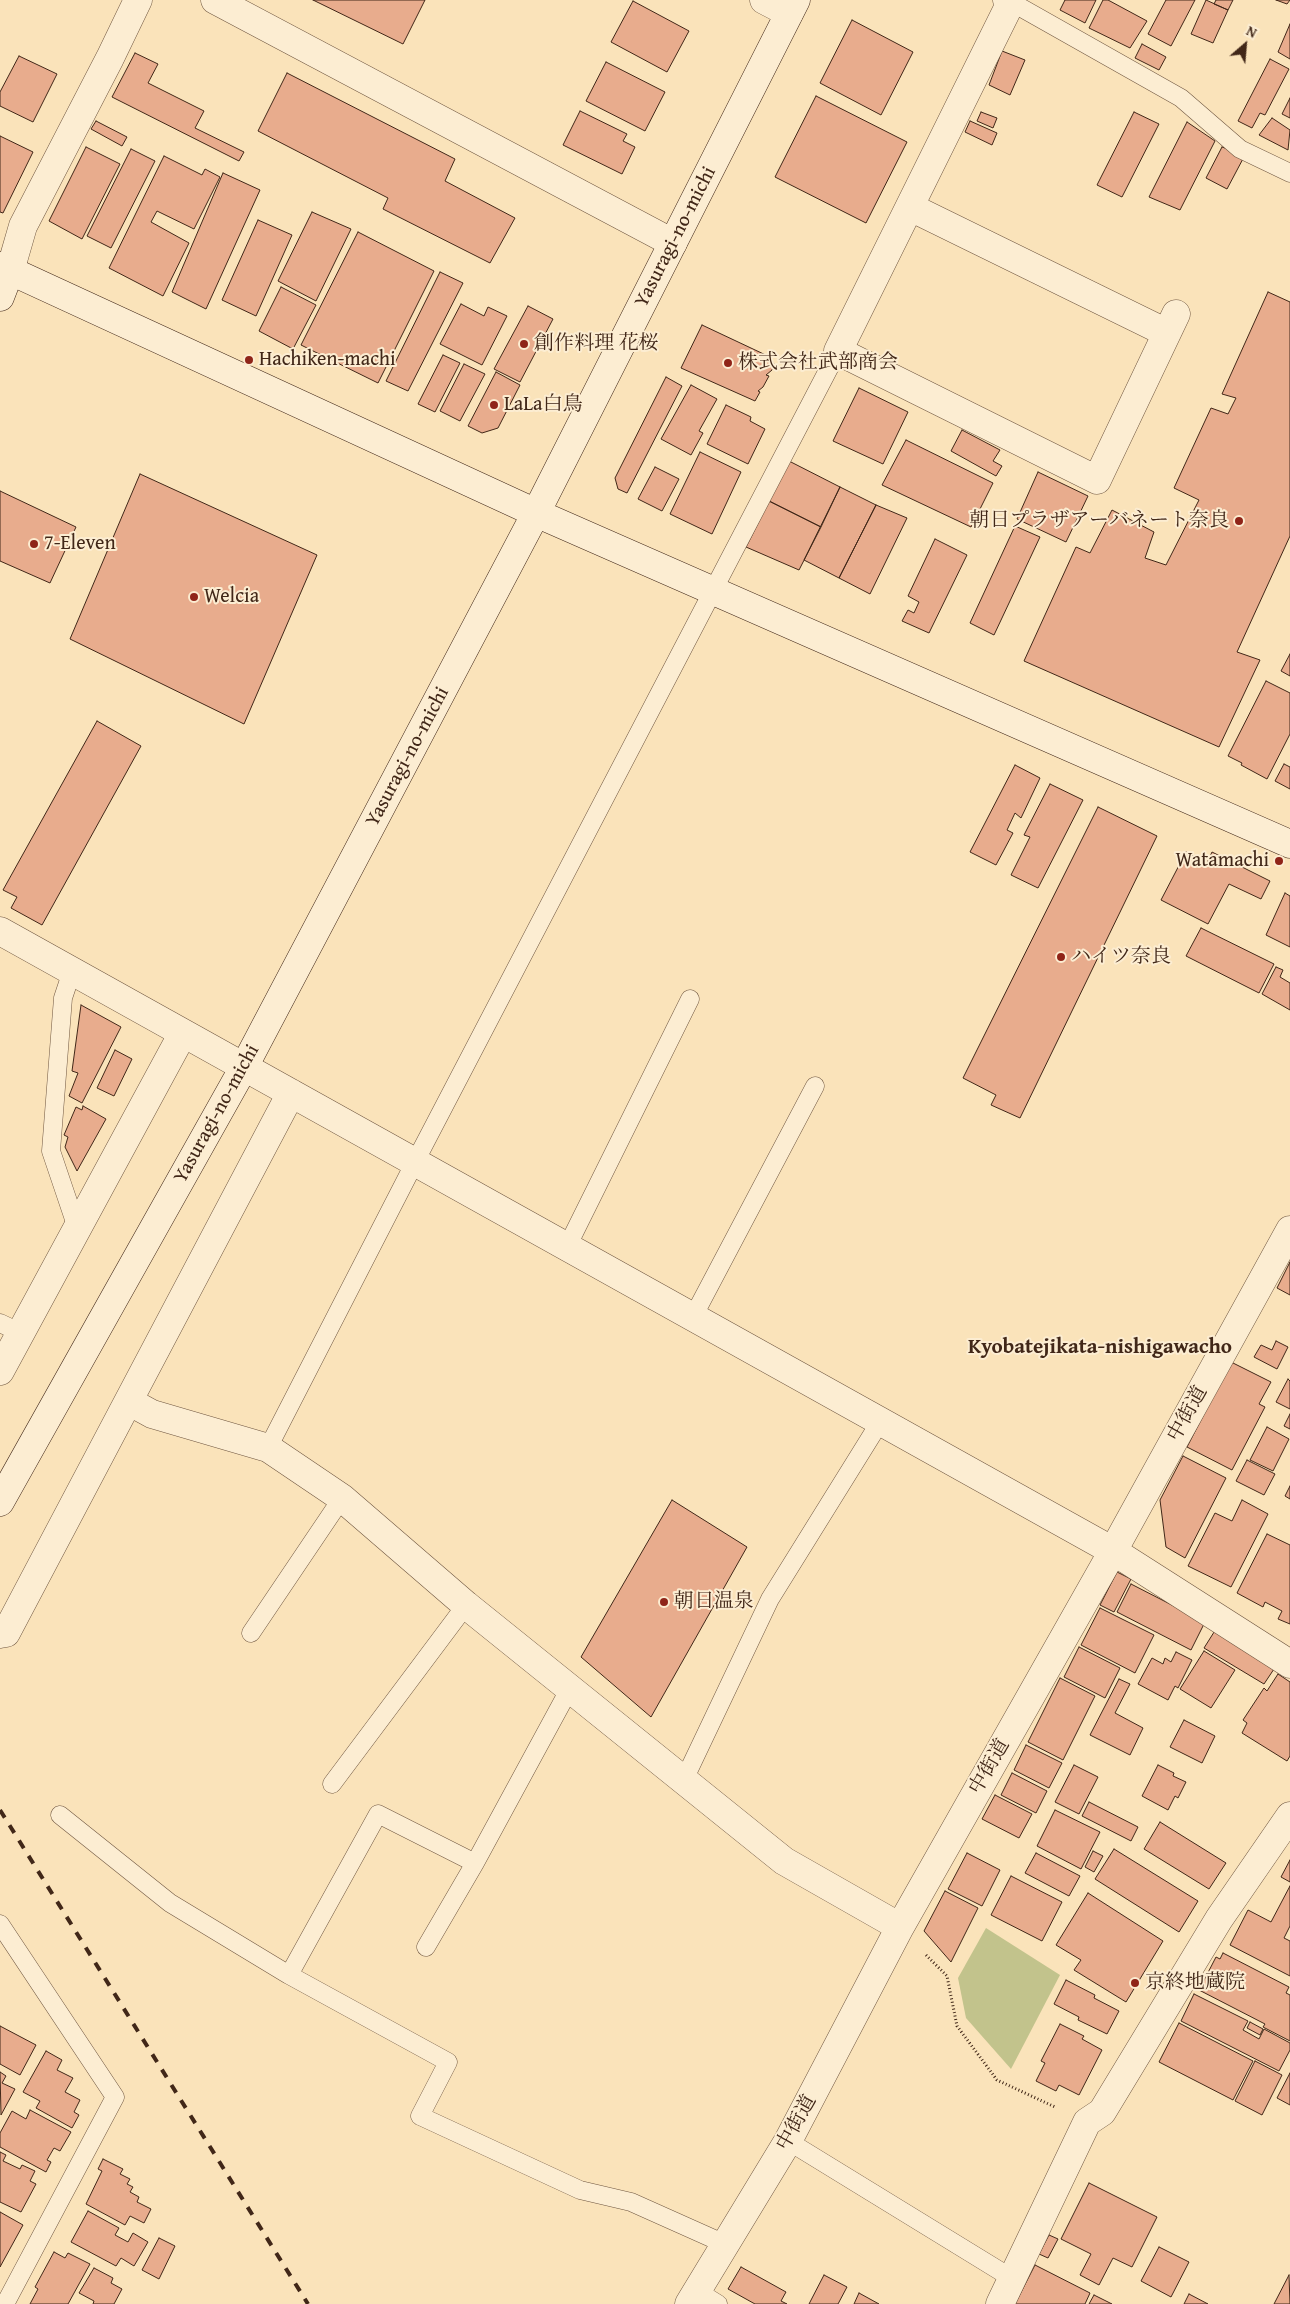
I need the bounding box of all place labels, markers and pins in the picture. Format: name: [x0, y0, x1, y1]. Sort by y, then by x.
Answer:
place label: 創作料理 花桜: [534, 332, 658, 356]
marker: 創作料理 花桜: [518, 338, 530, 350]
place label: Hachiken-machi: [259, 348, 396, 372]
place label: 株式会社武部商会: [738, 351, 898, 375]
marker: Hachiken-machi: [243, 354, 255, 366]
marker: 株式会社武部商会: [722, 357, 734, 369]
place label: LaLa白鳥: [504, 393, 582, 417]
marker: LaLa白鳥: [488, 399, 500, 411]
place label: 朝日プラザアーバネート奈良: [970, 509, 1229, 533]
marker: 朝日プラザアーバネート奈良: [1233, 515, 1245, 527]
place label: 7-Eleven: [44, 532, 116, 556]
marker: 7-Eleven: [28, 538, 40, 550]
place label: Welcia: [204, 585, 259, 609]
marker: Welcia: [188, 591, 200, 603]
place label: Watamachi: [1176, 849, 1269, 873]
marker: Watamachi: [1273, 855, 1285, 867]
place label: ハイツ奈良: [1071, 945, 1171, 969]
marker: ハイツ奈良: [1055, 951, 1067, 963]
place label: 朝日温泉: [674, 1590, 754, 1614]
marker: 朝日温泉: [658, 1596, 670, 1608]
place label: 京終地蔵院: [1145, 1971, 1245, 1995]
marker: 京終地蔵院: [1129, 1977, 1141, 1989]

